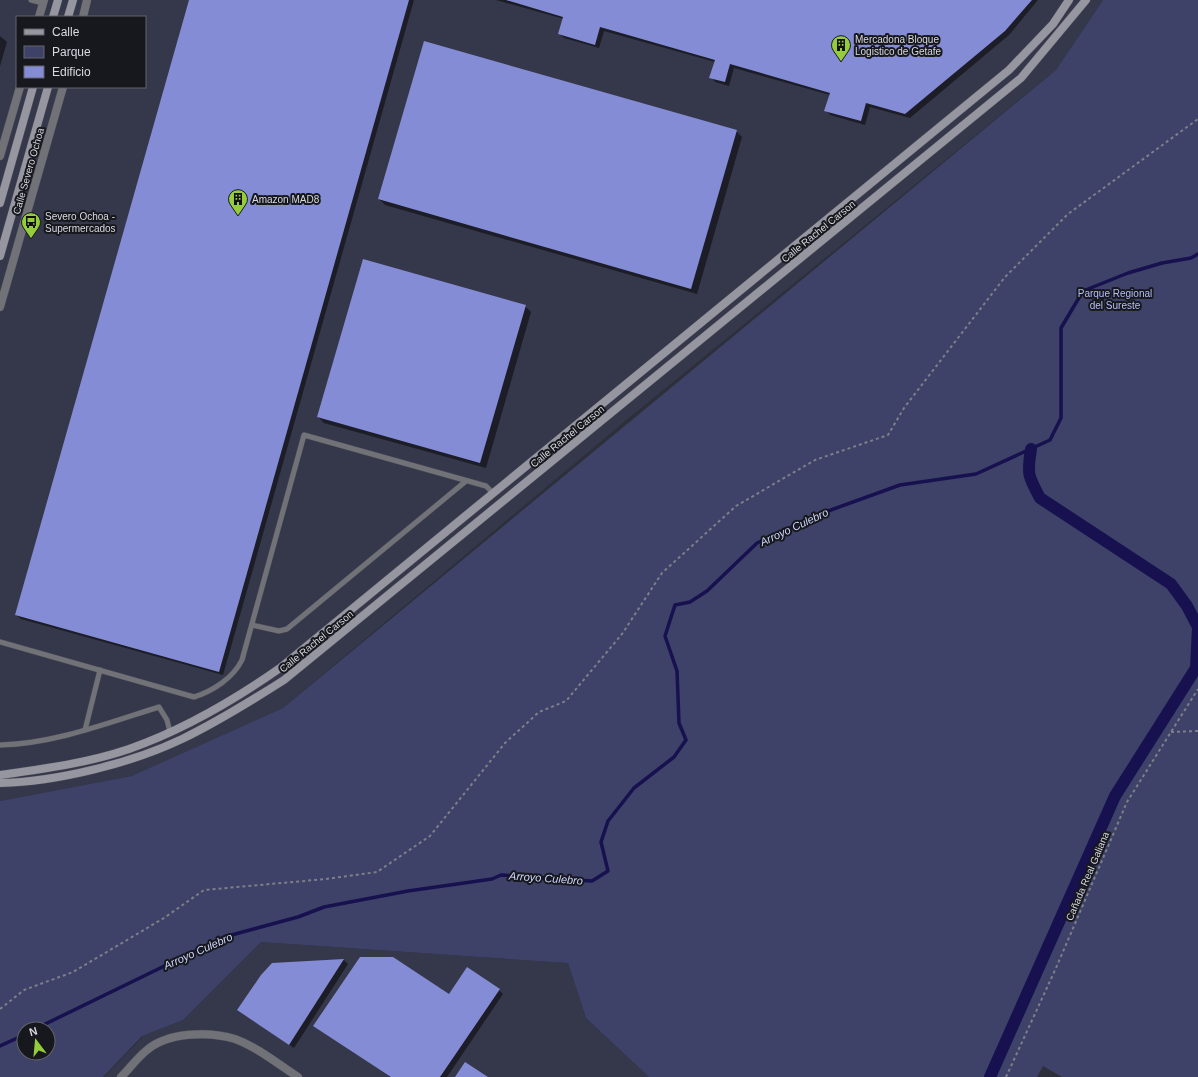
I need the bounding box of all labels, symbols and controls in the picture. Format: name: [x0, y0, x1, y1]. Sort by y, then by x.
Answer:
legend: [16, 16, 146, 88]
text: Calle: [52, 25, 80, 39]
building icon: Mercadona Bloque Logistico de Getafe: [830, 34, 852, 62]
place label: Mercadona Bloque Logistico de Getafe: [855, 34, 942, 57]
text: Parque: [52, 45, 91, 59]
text: Edificio: [52, 65, 91, 79]
street label: Calle Severo Ochoa: [11, 126, 46, 216]
building icon: Amazon MAD8: [227, 188, 249, 216]
place label: Amazon MAD8: [252, 194, 320, 205]
street label: Calle Rachel Carson: [779, 198, 857, 265]
bus stop icon: Severo Ochoa - Supermercados: [20, 211, 42, 239]
place label: Severo Ochoa - Supermercados: [45, 211, 116, 234]
park label: Parque Regional del Sureste: [1078, 288, 1152, 311]
street label: Calle Rachel Carson: [528, 403, 606, 470]
water label: Arroyo Culebro: [757, 506, 830, 548]
street label: Calle Rachel Carson: [277, 608, 355, 675]
street label: Cañada Real Galiana: [1064, 830, 1111, 922]
water label: Arroyo Culebro: [508, 869, 583, 887]
water label: Arroyo Culebro: [161, 930, 234, 972]
north arrow: [16, 1021, 56, 1061]
text: N: [28, 1025, 39, 1038]

